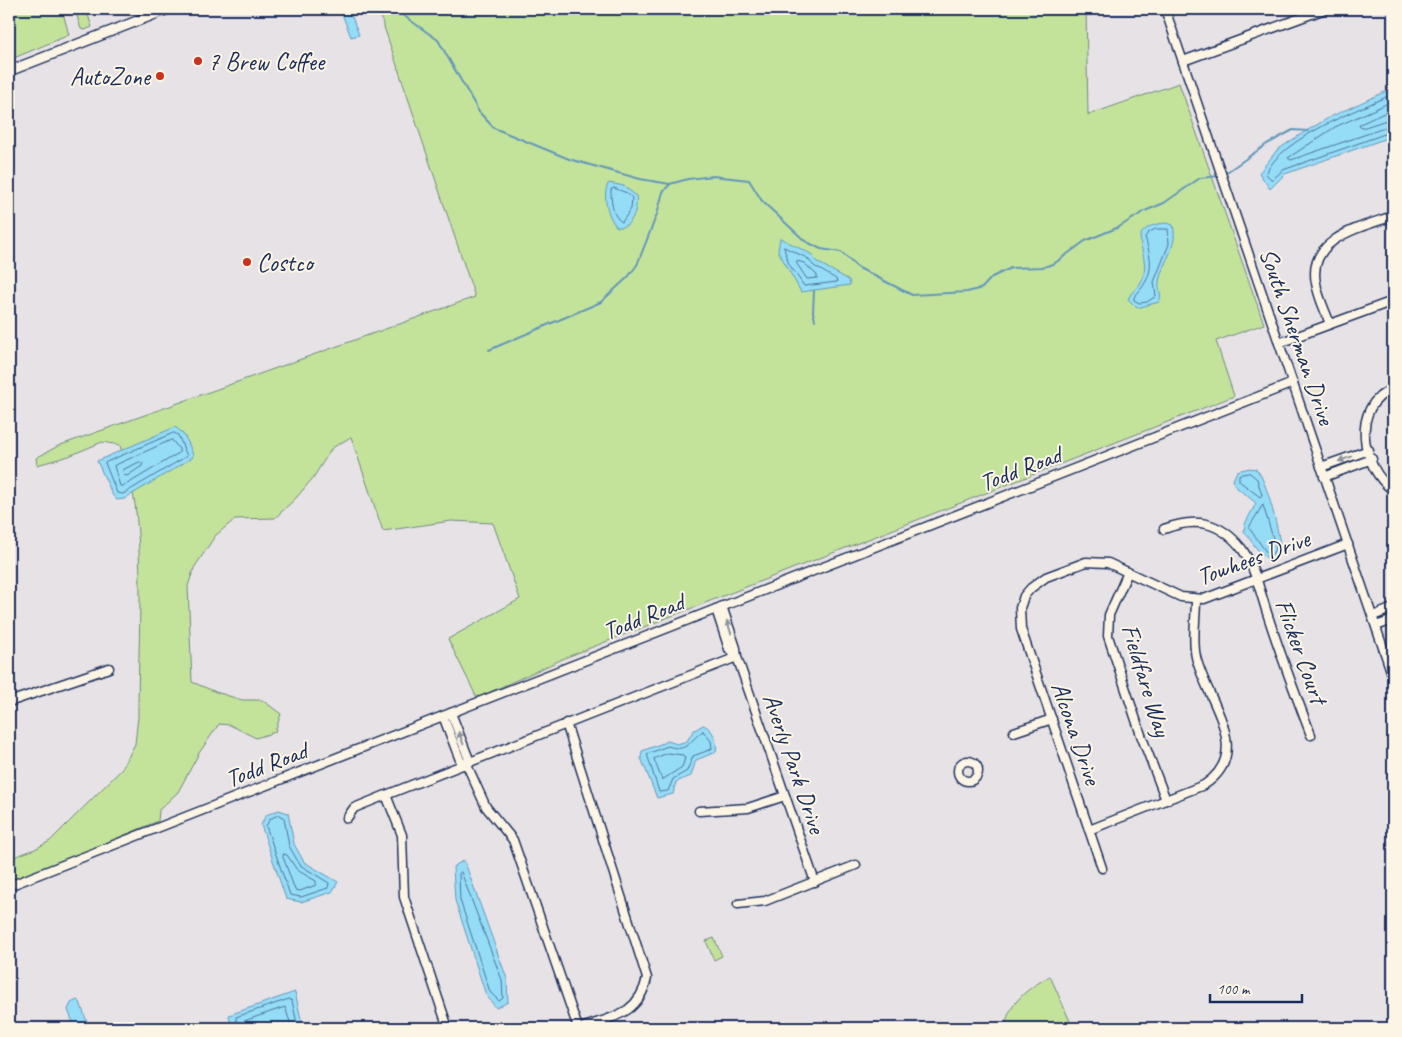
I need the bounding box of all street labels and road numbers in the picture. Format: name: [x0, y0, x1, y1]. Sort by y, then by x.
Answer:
street label: South Sherman Drive: [1252, 244, 1343, 431]
street label: Todd Road: [975, 438, 1069, 499]
street label: Towhees Drive: [1193, 522, 1316, 593]
street label: Todd Road: [598, 585, 692, 648]
street label: Flicker Court: [1267, 595, 1336, 712]
street label: Fieldfare Way: [1114, 620, 1179, 742]
street label: Alcona Drive: [1044, 678, 1109, 791]
street label: Averly Park Drive: [755, 689, 834, 839]
street label: Todd Road: [221, 734, 315, 795]

